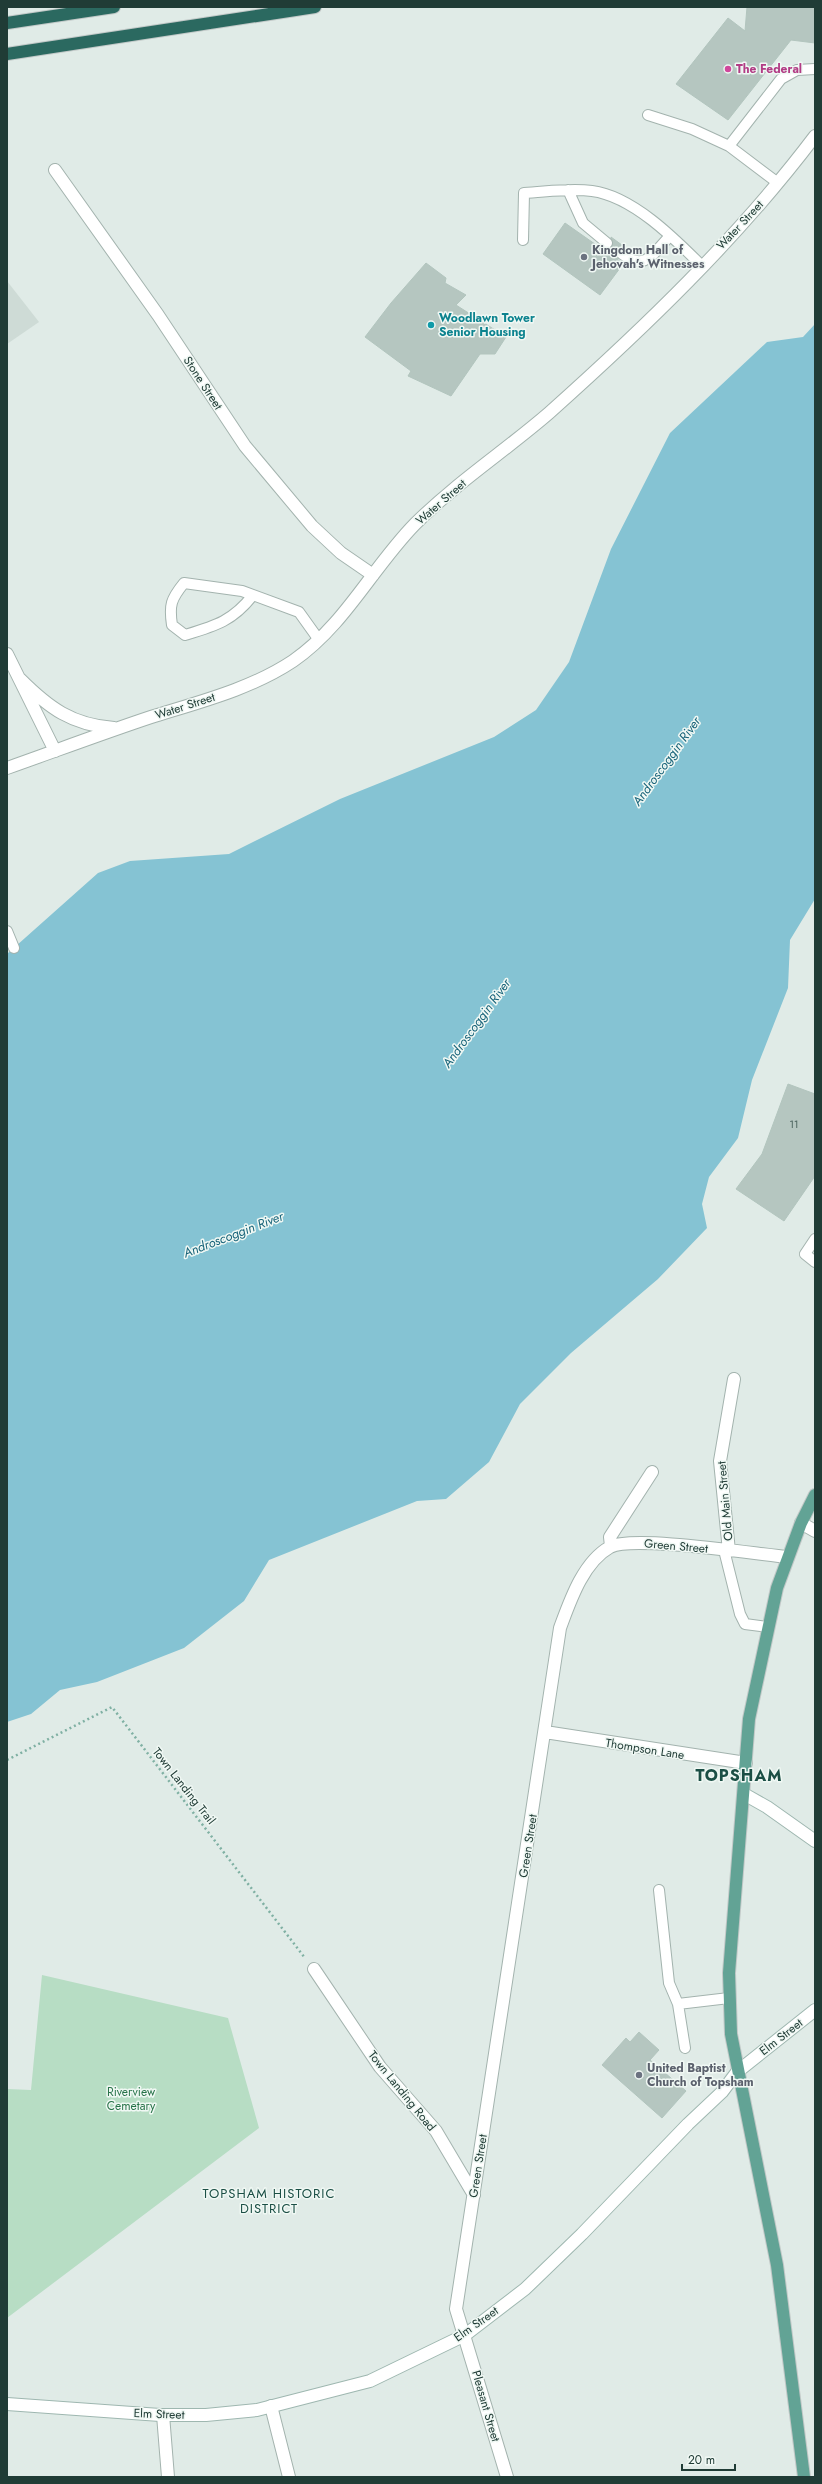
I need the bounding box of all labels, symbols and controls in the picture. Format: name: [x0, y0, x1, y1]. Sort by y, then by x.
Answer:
place label: The Federal: [736, 60, 802, 78]
marker: The Federal: [723, 64, 733, 74]
street label: Water Street: [712, 196, 768, 254]
place label: Kingdom Hall of Jehovah's Witnesses: [590, 241, 705, 273]
marker: Kingdom Hall of Jehovah's Witnesses: [579, 252, 589, 262]
place label: Woodlawn Tower Senior Housing: [439, 309, 535, 341]
marker: Woodlawn Tower Senior Housing: [426, 320, 436, 330]
street label: Stone Street: [179, 353, 227, 413]
street label: Water Street: [412, 475, 470, 529]
street label: Water Street: [153, 688, 217, 724]
water label: Androscoggin River: [627, 712, 706, 811]
water label: Androscoggin River: [437, 974, 516, 1073]
house number: 11: [790, 1117, 799, 1132]
water label: Androscoggin River: [179, 1206, 287, 1263]
street label: Old Main Street: [713, 1460, 737, 1542]
street label: Green Street: [643, 1534, 709, 1558]
street label: Thompson Lane: [604, 1734, 686, 1764]
street label: Town Landing Trail: [148, 1744, 220, 1828]
district label: TOPSHAM: [696, 1764, 782, 1787]
street label: Green Street: [514, 1813, 542, 1879]
street label: Elm Street: [755, 2014, 807, 2060]
street label: Town Landing Road: [364, 2047, 440, 2135]
place label: United Baptist Church of Topsham: [647, 2059, 754, 2091]
marker: United Baptist Church of Topsham: [634, 2070, 644, 2080]
park label: Riverview Cemetary: [107, 2083, 156, 2115]
street label: Green Street: [464, 2133, 492, 2199]
district label: TOPSHAM HISTORIC DISTRICT: [203, 2184, 335, 2218]
street label: Elm Street: [450, 2302, 502, 2346]
street label: Pleasant Street: [467, 2368, 505, 2444]
street label: Elm Street: [133, 2404, 185, 2424]
scale bar: [682, 2446, 735, 2472]
text: 20 m: [688, 2451, 715, 2469]

